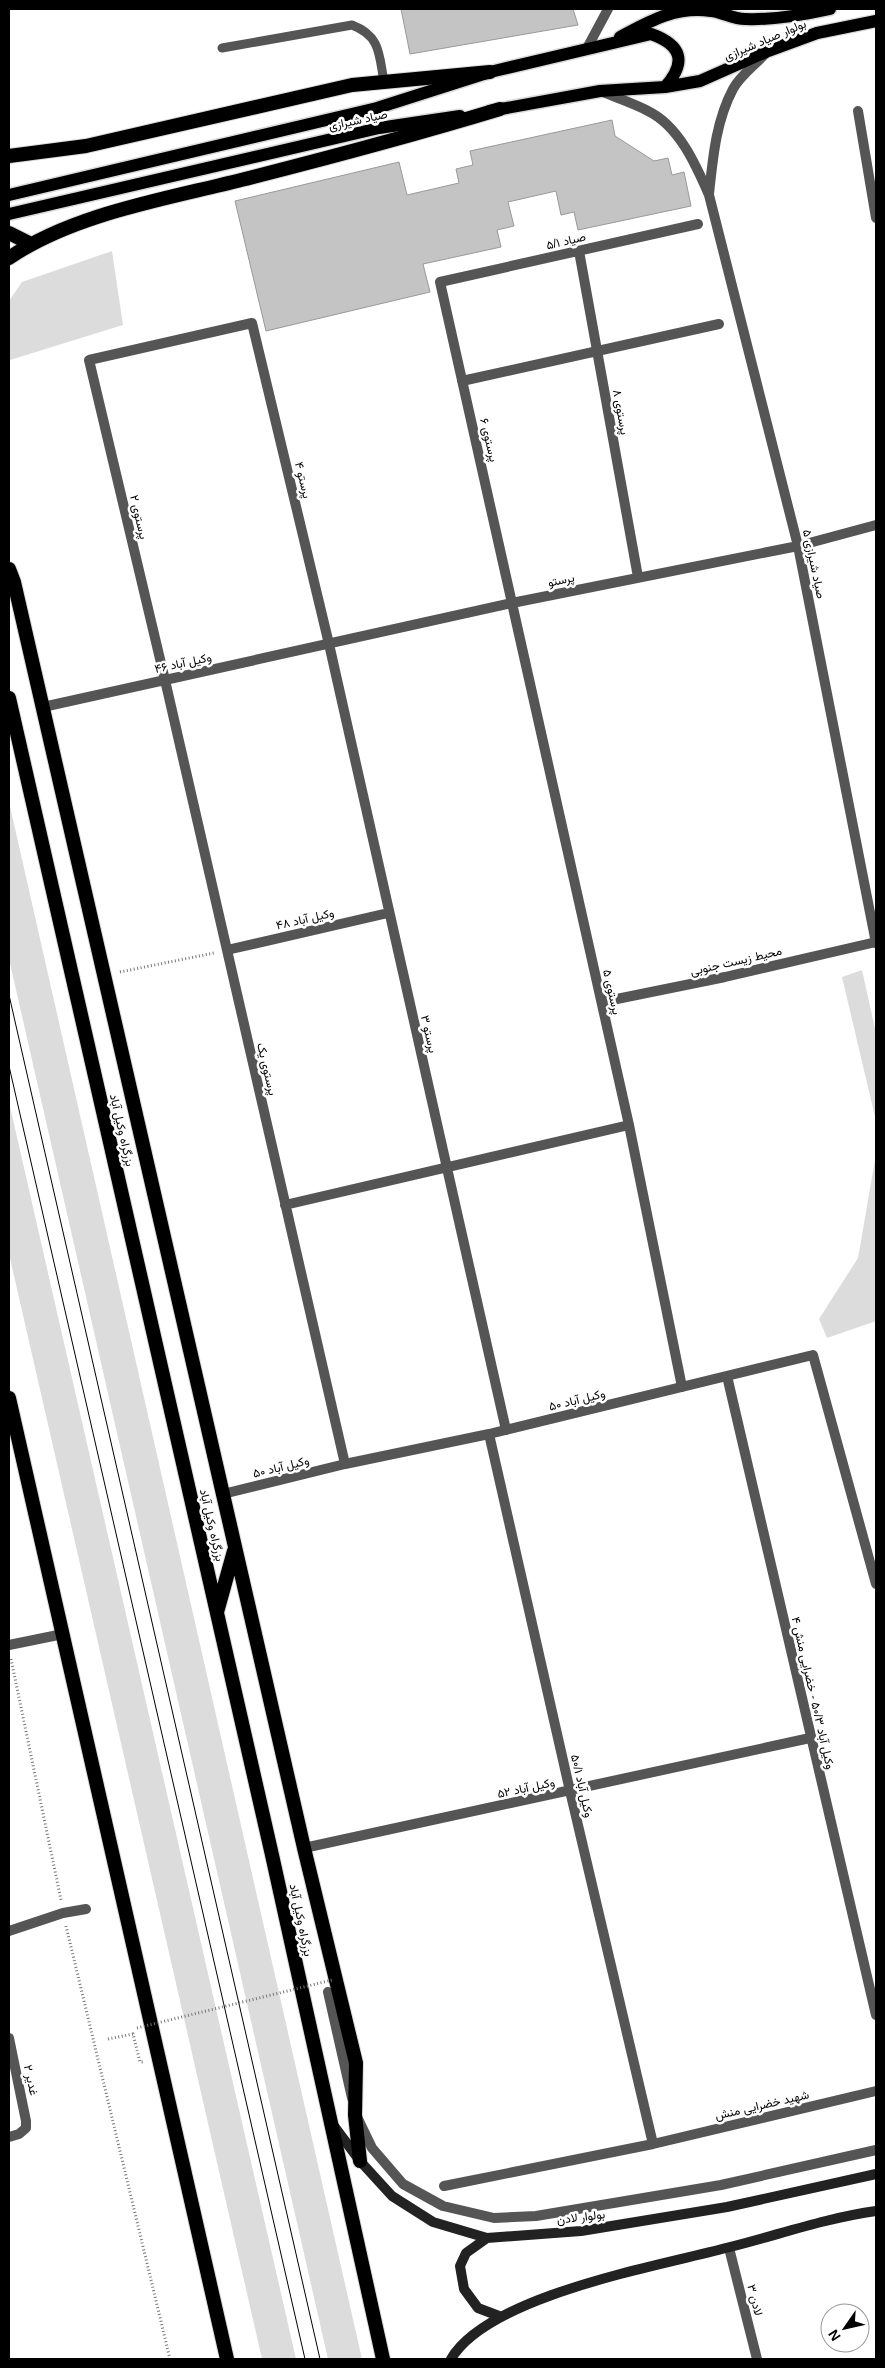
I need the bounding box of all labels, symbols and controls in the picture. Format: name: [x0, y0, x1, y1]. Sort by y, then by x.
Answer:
street label: بولوار صیاد شیرازی: [722, 16, 809, 65]
street label: صیاد شیرازی: [327, 107, 389, 134]
street label: صیاد ۵/۱: [545, 230, 587, 252]
street label: پرستوی ۸: [609, 388, 632, 436]
street label: پرستوی ۶: [476, 417, 501, 464]
street label: پرستو ۴: [291, 460, 314, 500]
street label: پرستوی ۲: [126, 493, 151, 541]
street label: صیاد شیرازی ۵: [799, 528, 828, 600]
street label: پرستو: [546, 570, 576, 591]
street label: ۴۶ وکیل آباد: [153, 650, 213, 677]
street label: ۴۸ وکیل آباد: [275, 906, 336, 933]
street label: محیط زیست جنوبی: [689, 944, 783, 979]
street label: پرستوی ۵: [599, 968, 624, 1016]
street label: پرستو ۳: [417, 1014, 440, 1054]
street label: پرستوی یک: [253, 1041, 280, 1097]
street label: بزرگراه وکیل آباد: [106, 1092, 137, 1168]
street label: ۵۰ وکیل آباد: [547, 1386, 607, 1415]
street label: وکیل آباد ۵۰: [251, 1453, 311, 1482]
street label: بزرگراه وکیل آباد: [196, 1487, 227, 1563]
street label: وکیل آباد ۵۰/۳ - خضرایی منش ۴: [788, 1615, 837, 1771]
street label: وکیل آباد ۵۰/۱: [567, 1753, 596, 1819]
street label: ۵۲ وکیل آباد: [496, 1775, 556, 1802]
street label: بزرگراه وکیل آباد: [285, 1882, 316, 1958]
street label: غدیر ۲: [20, 2063, 41, 2097]
street label: شهید خضرایی منش: [714, 2087, 811, 2124]
street label: بولوار لادن: [556, 2207, 606, 2228]
street label: لادن ۳: [744, 2283, 766, 2317]
north arrow: [820, 2303, 870, 2353]
text: N: [825, 2327, 844, 2344]

